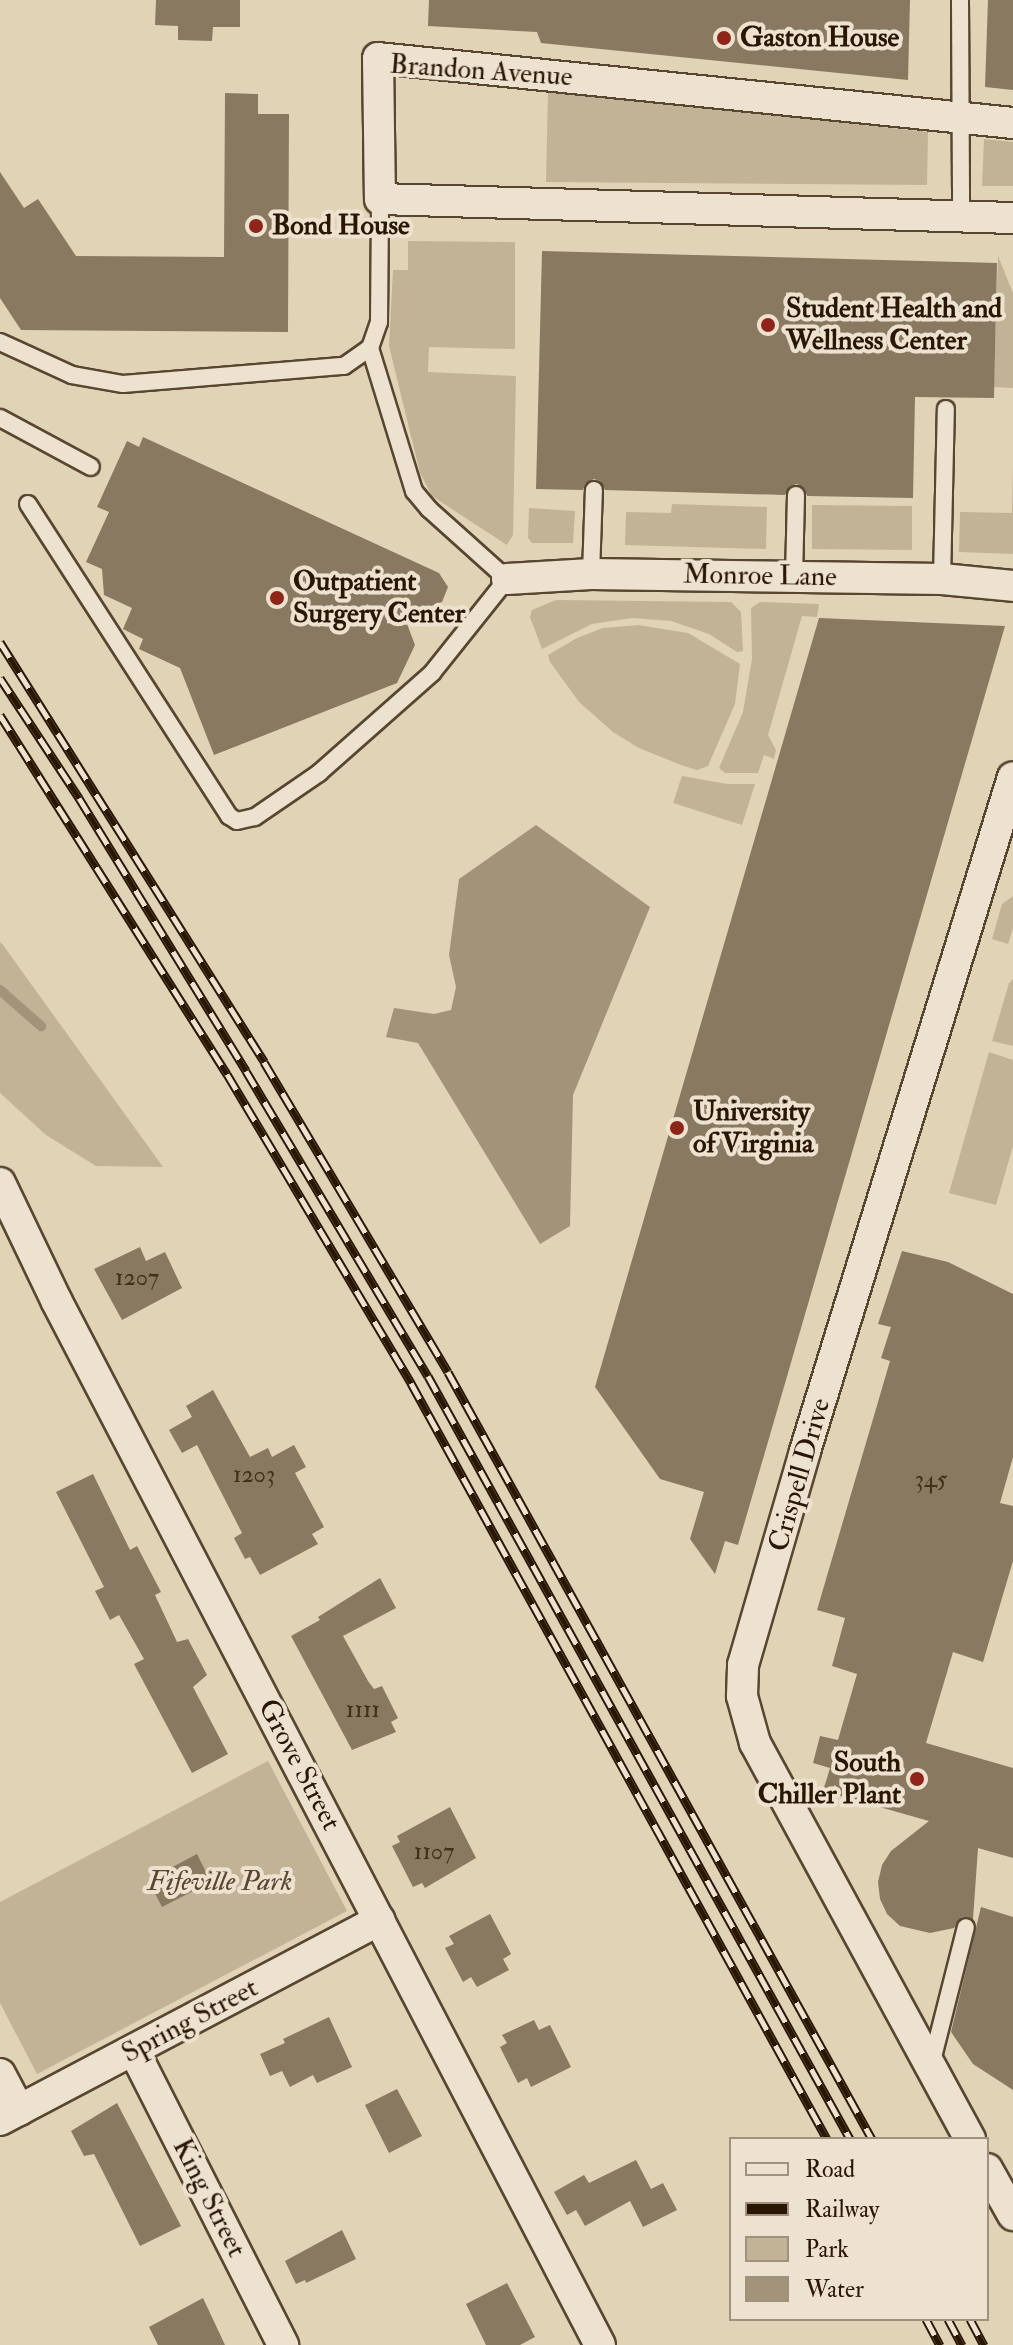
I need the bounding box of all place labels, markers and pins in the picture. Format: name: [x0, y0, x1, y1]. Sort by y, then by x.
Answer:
place label: Gaston House: [740, 21, 899, 55]
marker: Gaston House: [715, 29, 733, 47]
place label: Bond House: [272, 209, 410, 243]
marker: Bond House: [247, 217, 265, 235]
place label: Student Health and Wellness Center: [786, 292, 1002, 358]
marker: Student Health and Wellness Center: [757, 314, 779, 336]
place label: Outpatient Surgery Center: [293, 565, 465, 631]
marker: Outpatient Surgery Center: [268, 589, 286, 607]
place label: University of Virginia: [693, 1095, 814, 1161]
marker: University of Virginia: [668, 1119, 686, 1137]
place label: South Chiller Plant: [758, 1746, 901, 1812]
marker: South Chiller Plant: [908, 1770, 926, 1788]

